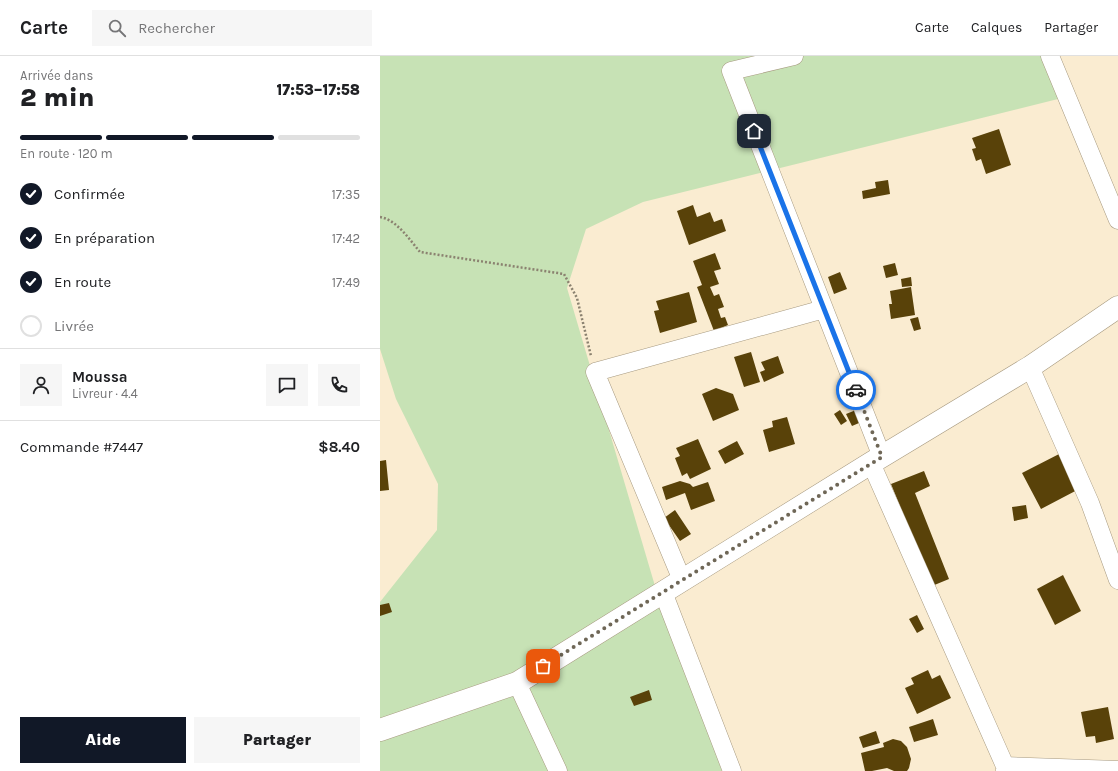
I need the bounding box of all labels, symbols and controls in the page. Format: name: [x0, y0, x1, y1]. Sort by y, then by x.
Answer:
search box: [92, 10, 372, 46]
text: Carte: [20, 17, 68, 39]
icon: search: [106, 17, 128, 39]
text: Rechercher: [138, 19, 215, 37]
text: Carte: [915, 19, 949, 36]
text: Calques: [971, 19, 1022, 36]
text: Partager: [1044, 19, 1098, 36]
text: Arrivée dans: [20, 68, 93, 83]
text: 17:53–17:58: [277, 81, 360, 99]
text: 2 min: [20, 82, 95, 113]
pin: [737, 114, 771, 148]
icon: home: [743, 120, 765, 142]
text: En route · 120 m: [20, 146, 113, 161]
icon: check: [20, 183, 42, 205]
text: Confirmée: [54, 185, 125, 203]
text: 17:35: [332, 187, 360, 202]
icon: check: [20, 227, 42, 249]
text: En préparation: [54, 229, 155, 247]
text: 17:42: [332, 231, 360, 246]
icon: check: [20, 271, 42, 293]
text: En route: [54, 273, 111, 291]
text: 17:49: [332, 275, 360, 290]
text: Livrée: [54, 317, 94, 335]
button: person: [20, 364, 62, 406]
button: chat: [266, 364, 308, 406]
button: phone: [318, 364, 360, 406]
text: Moussa: [72, 368, 128, 386]
courier: [836, 370, 876, 410]
icon: car: [845, 379, 867, 401]
text: Livreur · 4.4: [72, 386, 138, 401]
text: Commande #7447: [20, 438, 143, 456]
text: $8.40: [318, 438, 360, 456]
pin: [526, 649, 560, 683]
icon: bag: [532, 655, 554, 677]
button: Aide: [20, 717, 186, 763]
button: Partager: [194, 717, 360, 763]

